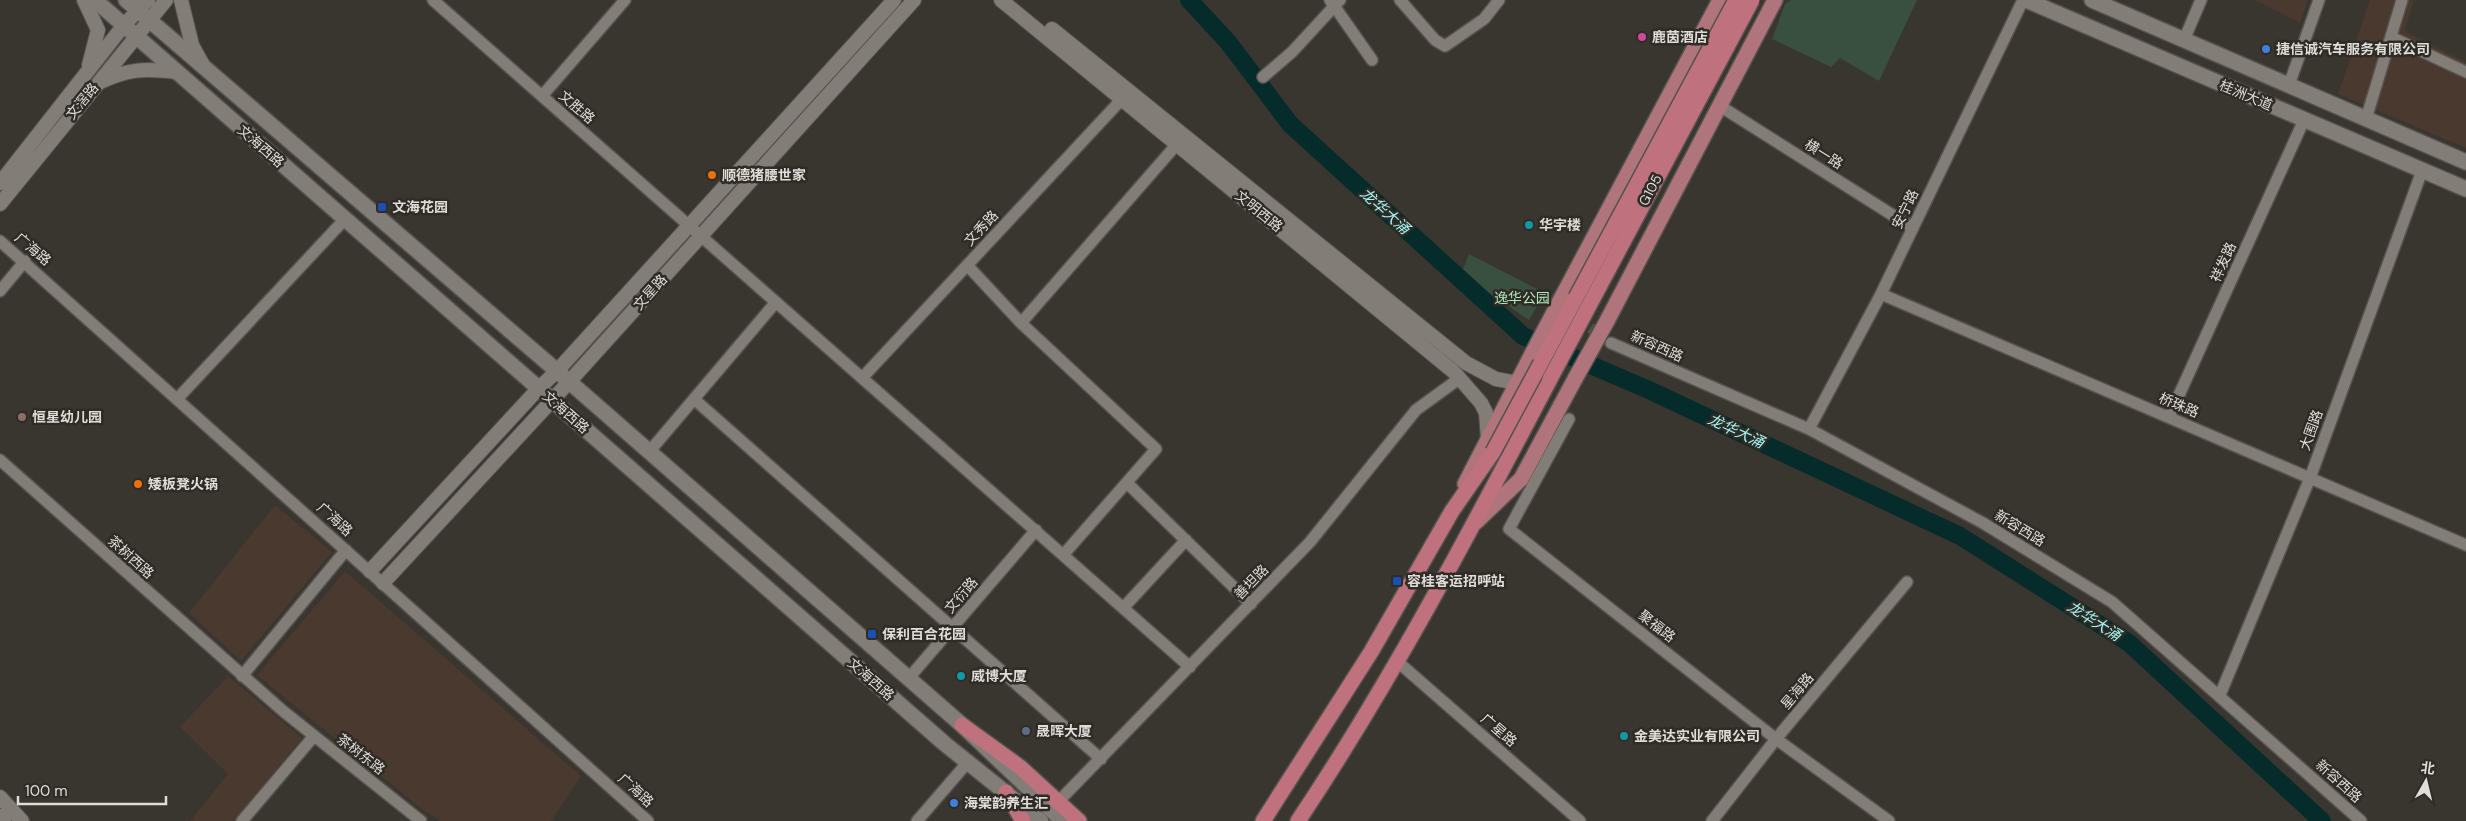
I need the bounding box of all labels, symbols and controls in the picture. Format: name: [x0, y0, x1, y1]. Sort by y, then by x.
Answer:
place label: 鹿茵酒店: [1652, 28, 1708, 46]
marker: 鹿茵酒店: [1636, 31, 1648, 43]
place label: 捷信诚汽车服务有限公司: [2276, 40, 2430, 58]
marker: 捷信诚汽车服务有限公司: [2260, 43, 2272, 55]
street label: 桂洲大道: [2217, 76, 2275, 114]
street label: 文滘路: [62, 79, 102, 123]
street label: 文胜路: [555, 86, 599, 128]
street label: 文海西路: [234, 121, 288, 171]
street label: 横一路: [1801, 135, 1847, 173]
place label: 顺德猪腰世家: [722, 166, 806, 184]
marker: 顺德猪腰世家: [706, 169, 718, 181]
street label: G105: [1634, 171, 1666, 209]
water label: 龙华大涌: [1356, 183, 1415, 240]
street label: 文明西路: [1232, 186, 1286, 236]
street label: 安宁路: [1888, 186, 1922, 232]
place label: 文海花园: [392, 198, 448, 216]
marker: 文海花园: [376, 201, 388, 213]
street label: 文秀路: [960, 207, 1002, 249]
place label: 华宇楼: [1539, 216, 1581, 234]
marker: 华宇楼: [1523, 219, 1535, 231]
street label: 广海路: [11, 229, 55, 269]
street label: 祥发路: [2206, 239, 2240, 285]
street label: 文星路: [629, 270, 671, 314]
park label: 逸华公园: [1494, 289, 1550, 307]
street label: 新容西路: [1628, 326, 1686, 366]
street label: 文海西路: [539, 387, 593, 437]
street label: 桥珠路: [2156, 389, 2202, 421]
street label: 大围路: [2295, 407, 2327, 453]
place label: 恒星幼儿园: [32, 408, 102, 426]
water label: 龙华大涌: [1705, 409, 1769, 454]
marker: 恒星幼儿园: [16, 411, 28, 423]
place label: 矮板凳火锅: [148, 475, 218, 493]
marker: 矮板凳火锅: [132, 478, 144, 490]
street label: 广海路: [313, 498, 357, 540]
street label: 新容西路: [1991, 506, 2049, 550]
street label: 茶树西路: [104, 532, 158, 582]
street label: 善坦路: [1230, 561, 1272, 603]
place label: 容桂客运招呼站: [1407, 572, 1505, 590]
street label: 文衍路: [940, 573, 982, 617]
marker: 容桂客运招呼站: [1391, 575, 1403, 587]
water label: 龙华大涌: [2063, 597, 2126, 646]
street label: 聚福路: [1635, 606, 1679, 646]
place label: 保利百合花园: [882, 625, 966, 643]
marker: 保利百合花园: [866, 628, 878, 640]
street label: 文海西路: [844, 654, 898, 704]
place label: 威博大厦: [971, 667, 1027, 685]
street label: 星海路: [1777, 669, 1817, 713]
marker: 威博大厦: [955, 670, 967, 682]
street label: 广星路: [1477, 709, 1521, 751]
place label: 晟晖大厦: [1036, 722, 1092, 740]
marker: 晟晖大厦: [1020, 725, 1032, 737]
place label: 金美达实业有限公司: [1634, 727, 1760, 745]
street label: 茶树东路: [333, 730, 389, 778]
marker: 金美达实业有限公司: [1618, 730, 1630, 742]
street label: 新容西路: [2312, 756, 2366, 806]
north arrow: [2401, 756, 2451, 806]
text: 北: [2420, 758, 2436, 778]
street label: 广海路: [614, 769, 658, 811]
scale bar: [18, 774, 165, 806]
text: 100 m: [25, 781, 68, 801]
place label: 海棠韵养生汇: [964, 794, 1048, 812]
marker: 海棠韵养生汇: [948, 797, 960, 809]

